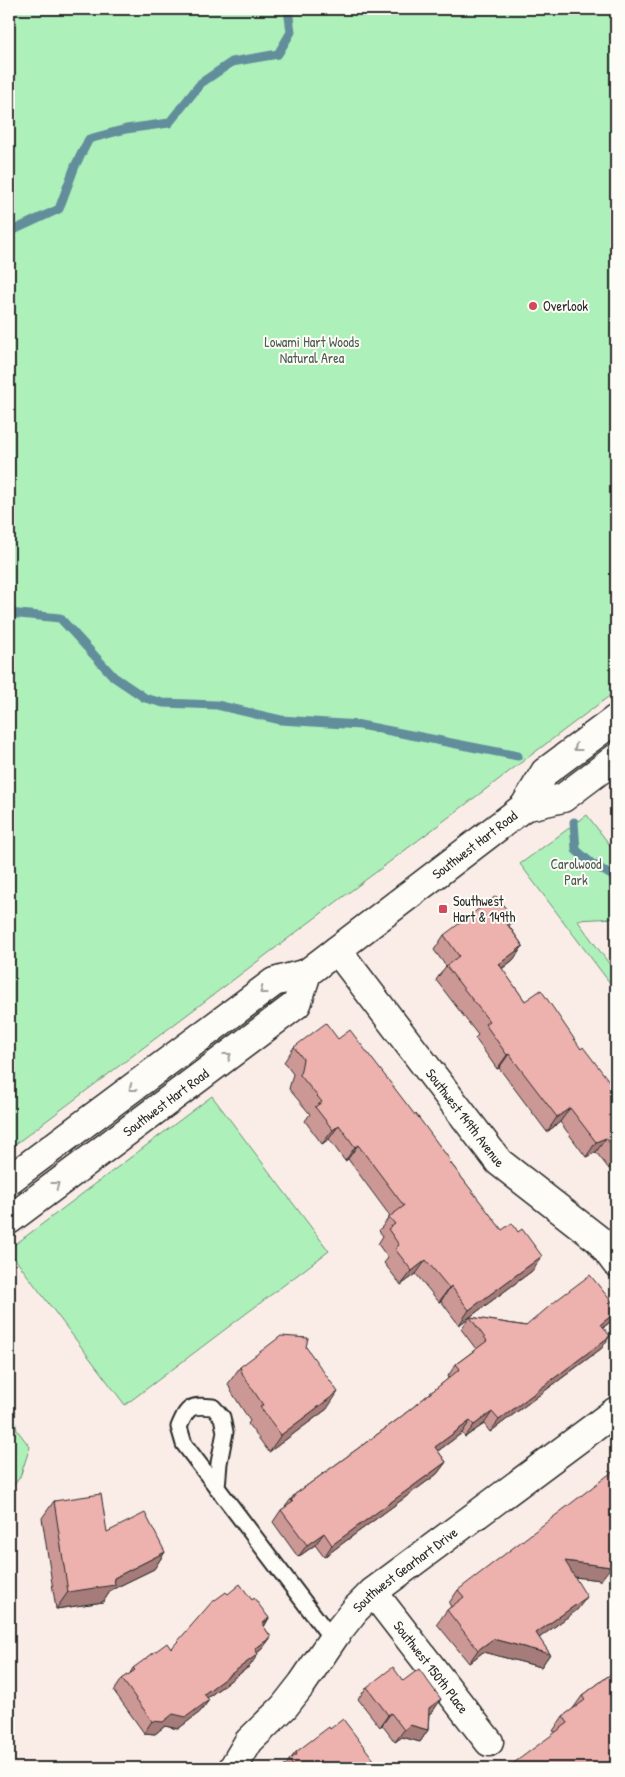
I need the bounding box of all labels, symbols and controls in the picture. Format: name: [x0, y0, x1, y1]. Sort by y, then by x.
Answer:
place label: Overlook: [543, 296, 588, 315]
marker: Overlook: [527, 300, 539, 312]
park label: Lowami Hart Woods Natural Area: [265, 332, 359, 367]
one-way arrow: [573, 742, 583, 751]
street label: Southwest Hart Road: [428, 805, 521, 883]
park label: Carolwood Park: [550, 854, 602, 889]
place label: Southwest Hart & 149th: [453, 891, 515, 926]
marker: Southwest Hart & 149th: [437, 903, 449, 915]
one-way arrow: [260, 985, 269, 993]
one-way arrow: [222, 1053, 232, 1062]
street label: Southwest Hart Road: [119, 1063, 213, 1140]
street label: Southwest 149th Avenue: [422, 1064, 508, 1172]
one-way arrow: [128, 1082, 138, 1091]
one-way arrow: [50, 1182, 60, 1191]
street label: Southwest Gearhart Drive: [348, 1522, 462, 1616]
street label: Southwest 150th Place: [390, 1617, 474, 1717]

